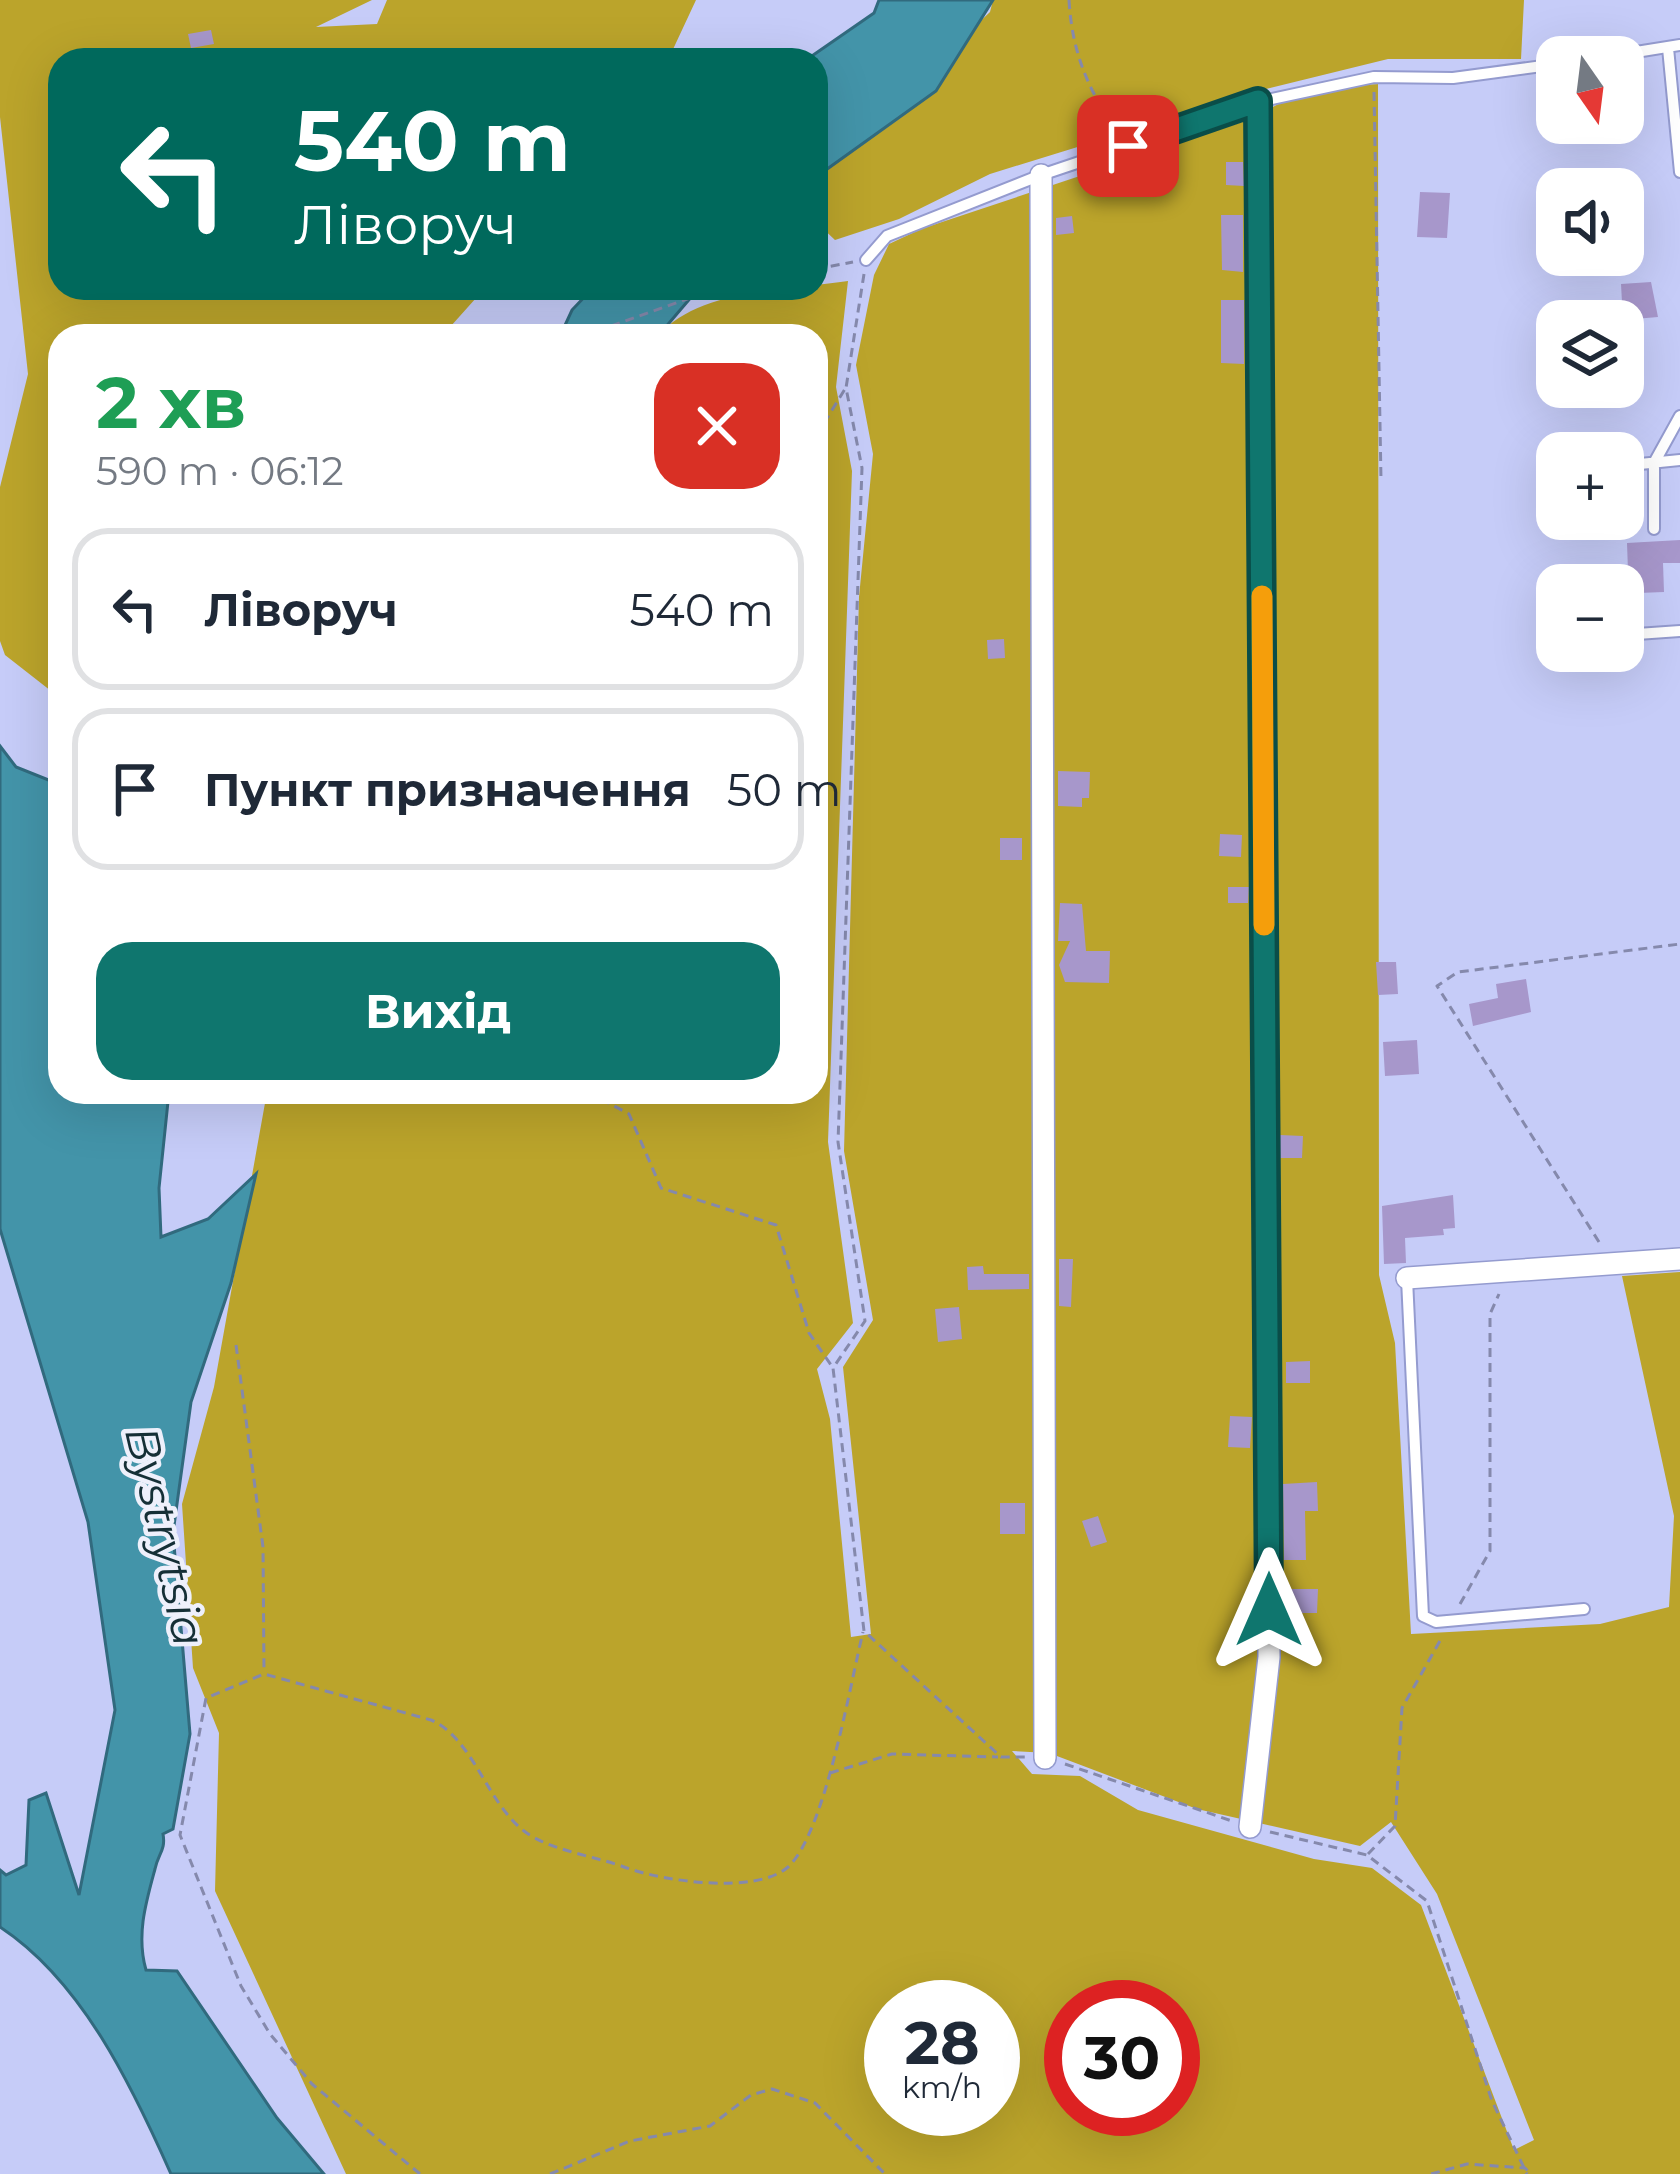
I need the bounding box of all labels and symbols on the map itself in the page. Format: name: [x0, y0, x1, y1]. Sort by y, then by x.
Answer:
north arrow: [1536, 36, 1644, 144]
pin: [1077, 95, 1179, 197]
water label: Bystrytsia: [114, 1421, 218, 1651]
position arrow: [1206, 1547, 1332, 1673]
speed limit sign: 30: [1044, 1980, 1200, 2136]

